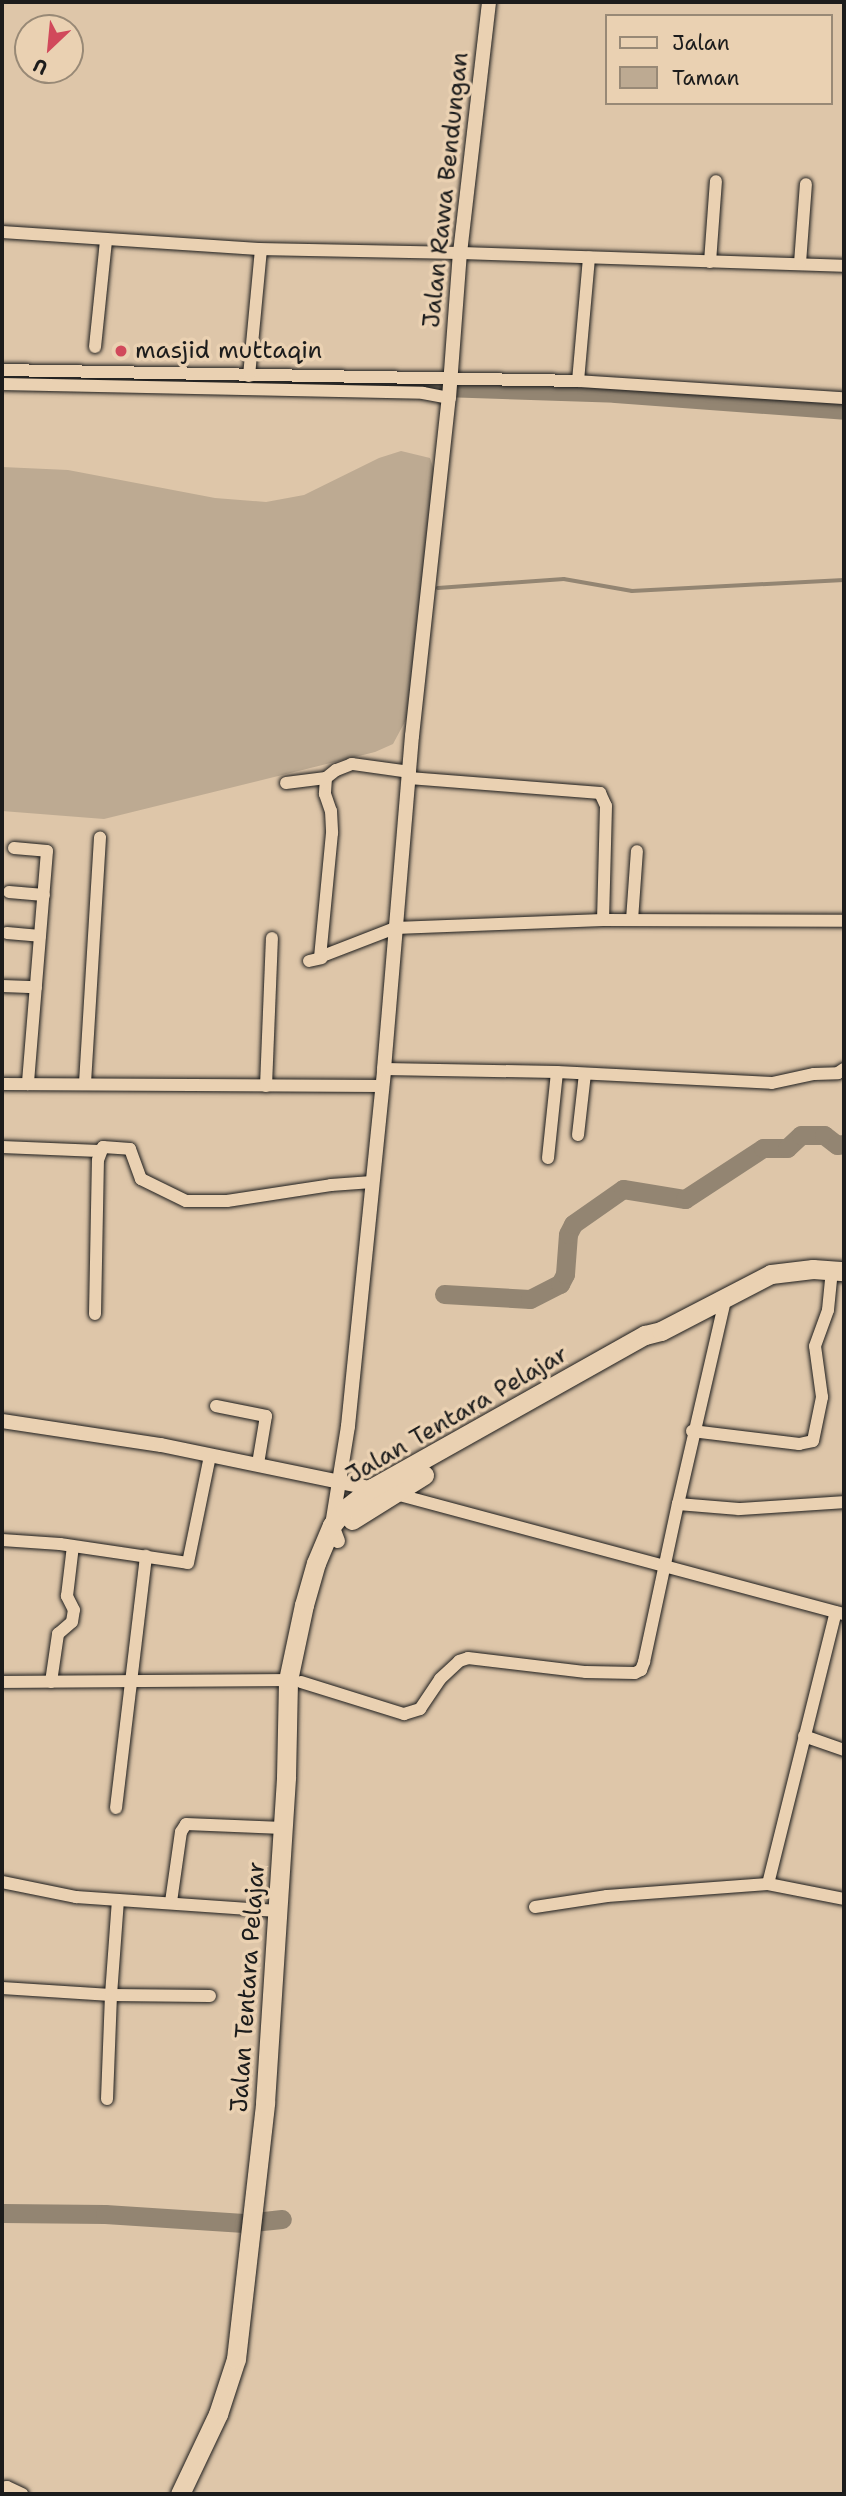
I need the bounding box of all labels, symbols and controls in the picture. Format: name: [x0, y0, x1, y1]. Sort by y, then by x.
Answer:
north arrow: [14, 14, 84, 84]
legend: [604, 14, 832, 105]
text: Jalan: [672, 29, 730, 57]
street label: Jalan Rawa Bendungan: [417, 51, 475, 329]
text: U: [29, 52, 52, 81]
text: Taman: [672, 64, 739, 92]
place label: masjid muttaqin: [135, 337, 322, 365]
marker: masjid muttaqin: [113, 343, 129, 359]
street label: Jalan Tentara Pelajar: [341, 1340, 573, 1490]
street label: Jalan Tentara Pelajar: [225, 1861, 271, 2113]

